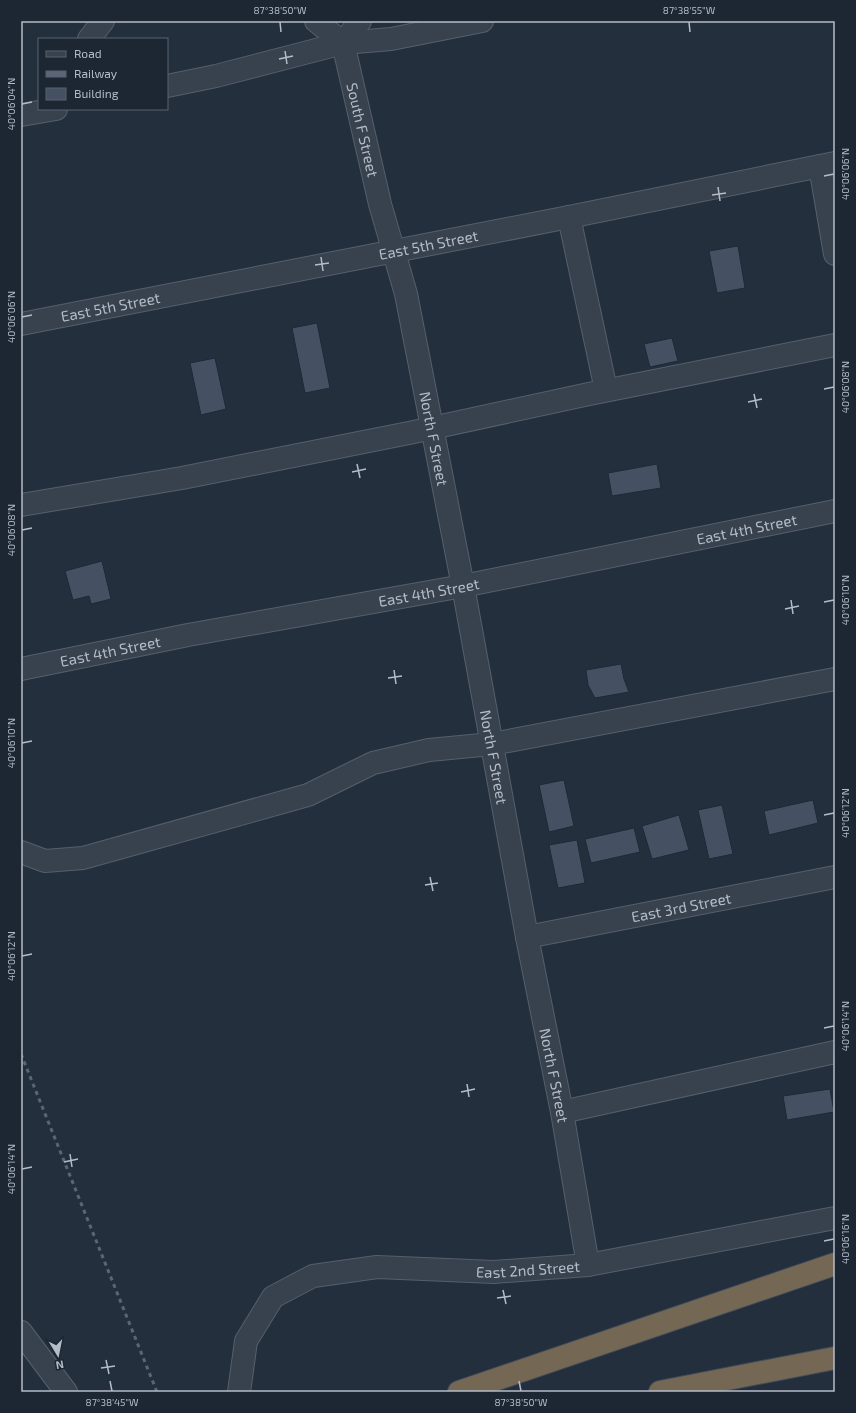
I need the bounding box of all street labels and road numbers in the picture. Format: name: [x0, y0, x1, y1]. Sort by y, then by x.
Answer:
street label: South F Street: [343, 81, 383, 179]
street label: East 5th Street: [377, 226, 480, 263]
street label: East 5th Street: [59, 288, 162, 325]
street label: North F Street: [416, 390, 452, 488]
street label: East 4th Street: [695, 510, 799, 548]
street label: East 4th Street: [377, 574, 481, 610]
street label: East 4th Street: [58, 632, 162, 670]
street label: North F Street: [477, 708, 512, 806]
street label: East 3rd Street: [630, 888, 733, 925]
street label: North F Street: [536, 1027, 573, 1124]
street label: East 2nd Street: [476, 1257, 581, 1281]

